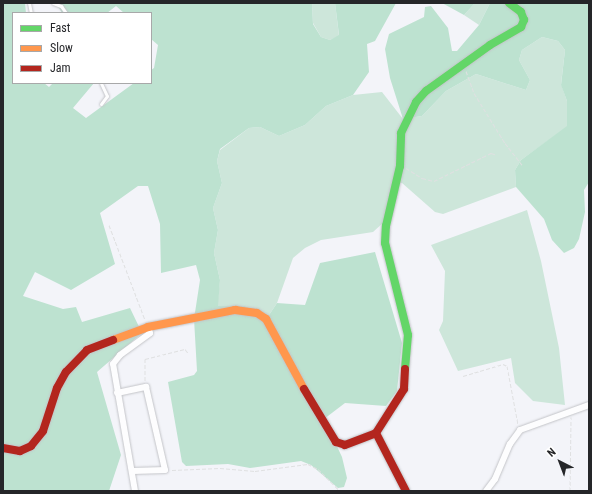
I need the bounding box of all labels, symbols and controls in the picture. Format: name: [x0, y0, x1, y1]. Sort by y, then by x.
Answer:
legend: [12, 12, 152, 84]
text: Fast: [50, 21, 70, 35]
text: Slow: [50, 41, 73, 55]
text: Jam: [50, 61, 71, 75]
north arrow: [540, 442, 580, 482]
text: N: [545, 446, 558, 460]

